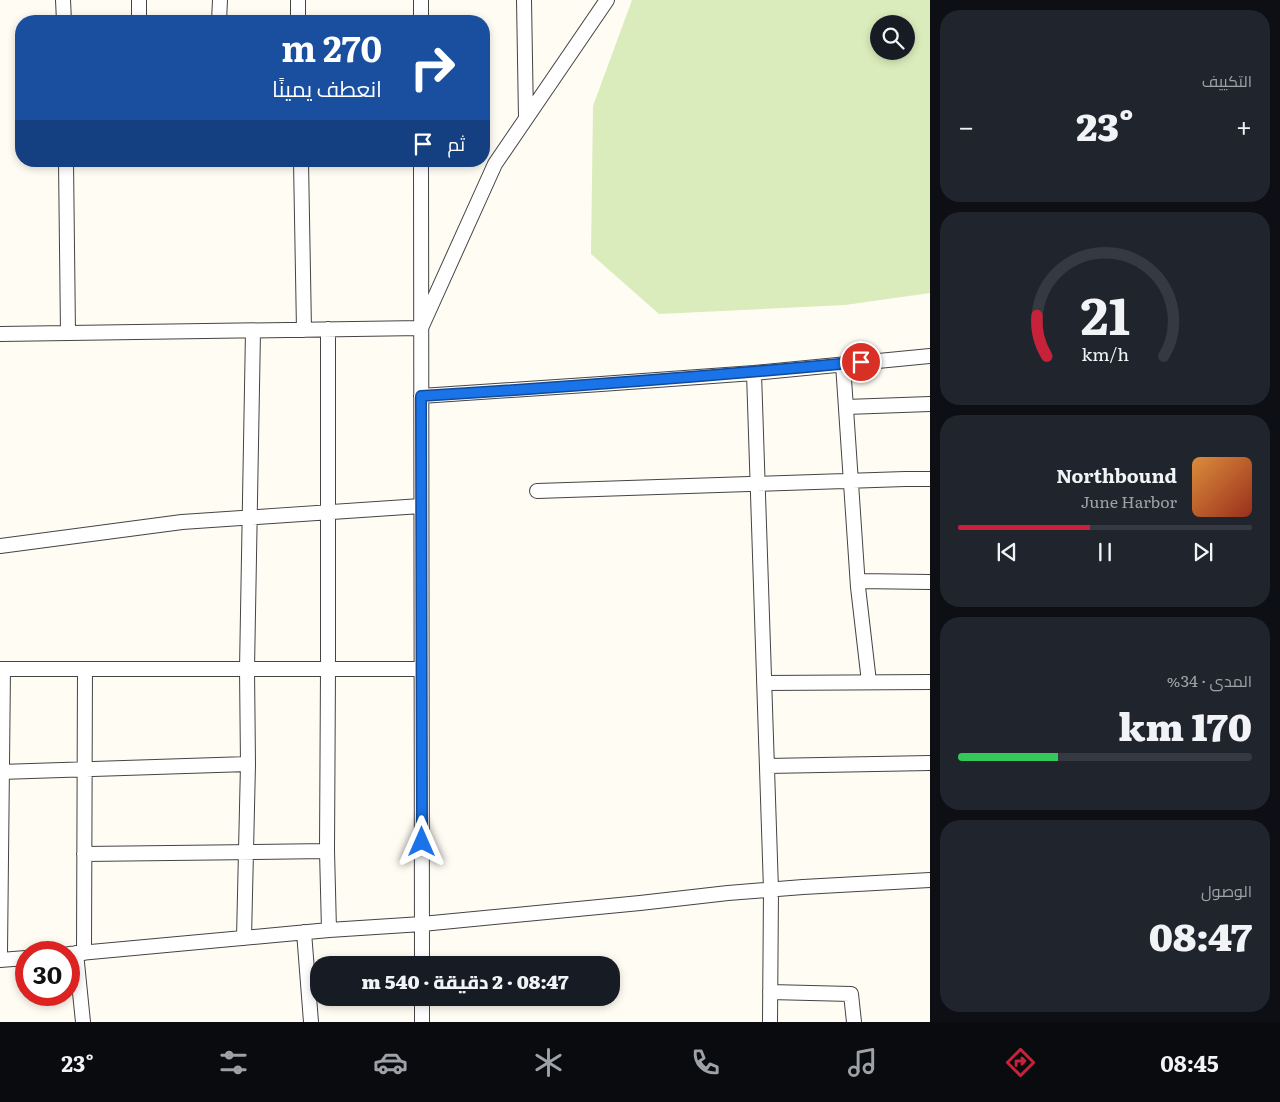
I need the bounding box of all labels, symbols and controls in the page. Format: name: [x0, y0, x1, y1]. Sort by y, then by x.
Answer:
map controls: [870, 15, 915, 60]
button: search: [870, 15, 915, 60]
text: 270 m: [281, 21, 382, 73]
icon: right: [400, 35, 465, 100]
text: التكييف: [1202, 68, 1252, 92]
text: انعطف يمينًا: [272, 71, 382, 104]
text: 23°: [1076, 96, 1134, 153]
text: −: [958, 104, 974, 146]
text: +: [1236, 104, 1252, 146]
text: ثم: [447, 129, 465, 157]
icon: arrive: [409, 130, 437, 158]
text: 21: [1080, 274, 1130, 351]
text: km/h: [1081, 340, 1129, 367]
pin: [840, 341, 882, 383]
icon: arrive: [847, 348, 875, 376]
text: Northbound: [1056, 461, 1177, 489]
text: June Harbor: [1081, 489, 1177, 513]
icon: previous: [993, 538, 1021, 566]
icon: pause: [1091, 538, 1119, 566]
icon: next: [1189, 538, 1217, 566]
text: المدى · 34%: [1167, 668, 1252, 692]
text: 170 km: [1119, 696, 1252, 753]
position arrow: [395, 815, 447, 867]
text: الوصول: [1201, 878, 1252, 902]
text: 08:47: [1149, 906, 1252, 963]
speed limit sign: 30: [15, 941, 80, 1006]
text: 08:47 · 2 دقيقة · 540 m: [362, 967, 568, 995]
icon: filters: [216, 1045, 251, 1080]
icon: car: [373, 1045, 408, 1080]
icon: climate: [531, 1045, 566, 1080]
icon: phone: [688, 1045, 723, 1080]
icon: music: [845, 1045, 880, 1080]
icon: directions: [1003, 1045, 1038, 1080]
text: 23°: [61, 1046, 94, 1079]
text: 08:45: [1160, 1046, 1219, 1079]

